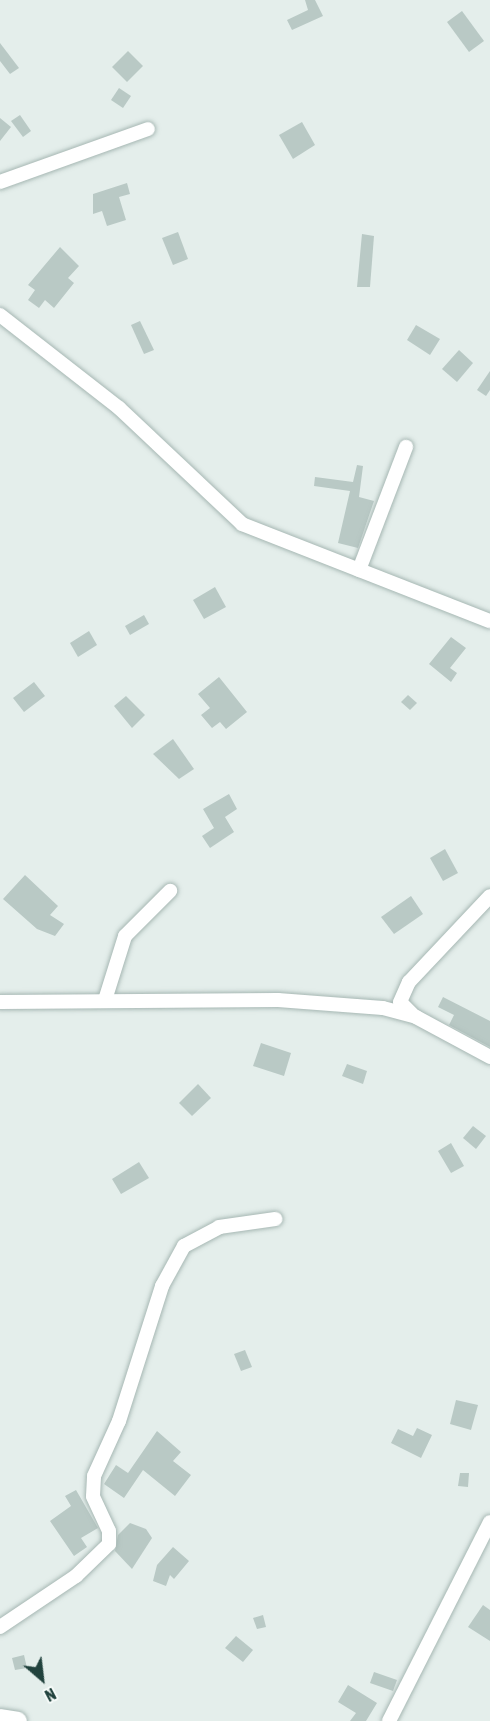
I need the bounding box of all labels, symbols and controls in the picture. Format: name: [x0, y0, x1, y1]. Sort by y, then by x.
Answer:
north arrow: [12, 1649, 72, 1709]
text: N: [42, 1685, 59, 1705]

